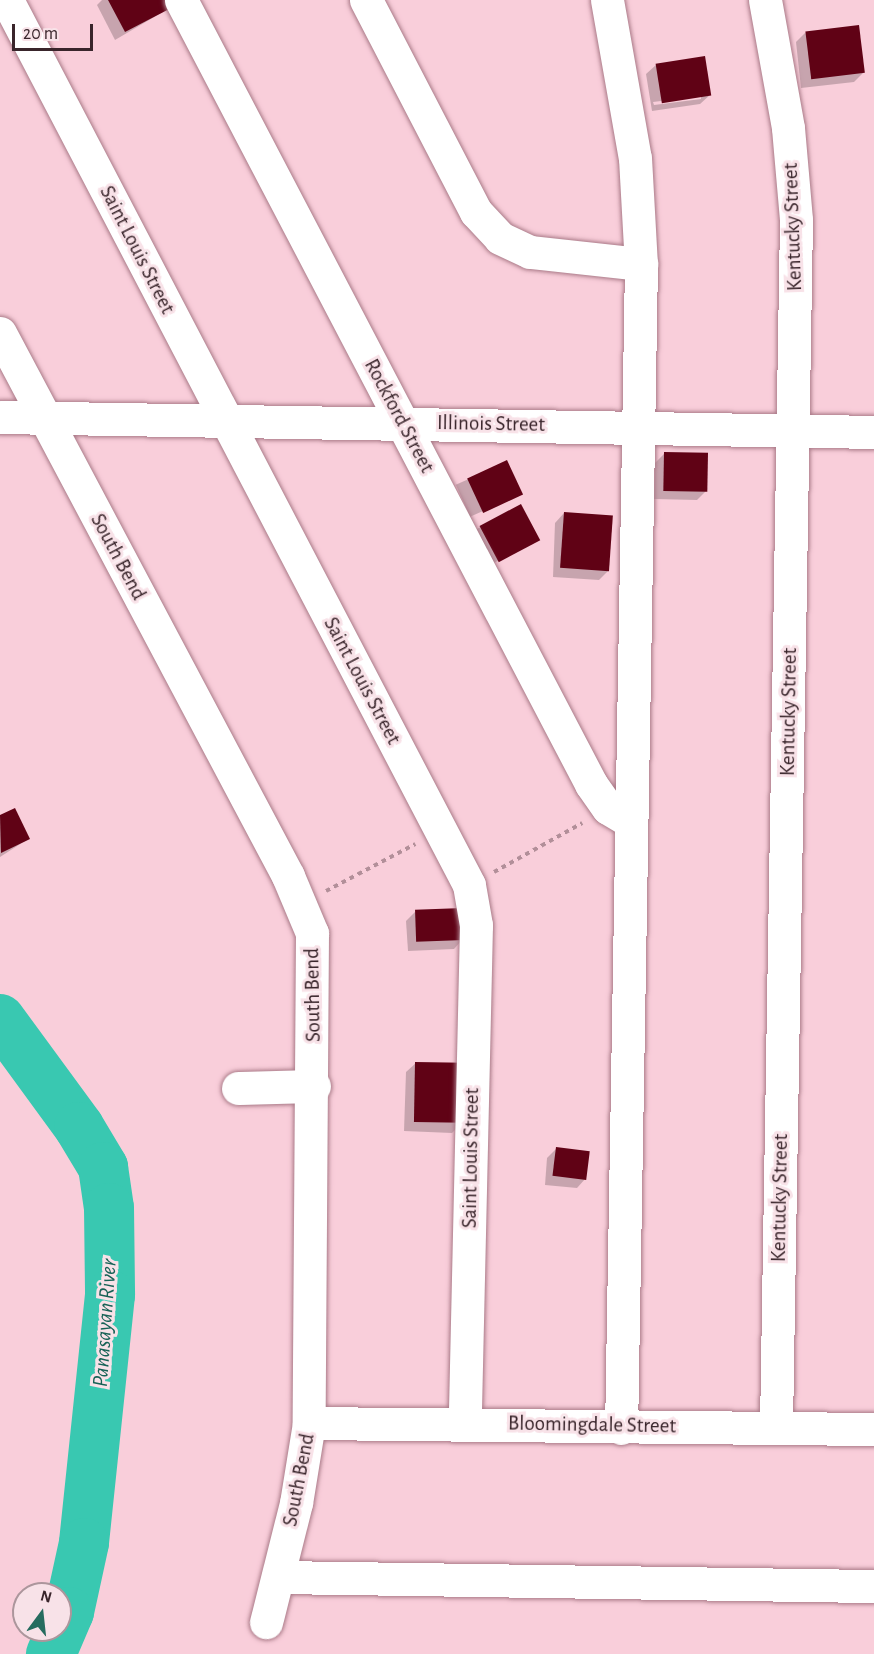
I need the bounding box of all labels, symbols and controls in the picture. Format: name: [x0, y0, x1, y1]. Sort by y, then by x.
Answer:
scale bar: [15, 12, 96, 50]
text: 20 m: [23, 25, 58, 43]
street label: Kentucky Street: [778, 162, 808, 292]
street label: Saint Louis Street: [94, 182, 180, 318]
street label: Rockford Street: [358, 355, 440, 477]
street label: Illinois Street: [437, 410, 545, 438]
street label: South Bend: [85, 510, 151, 604]
street label: Saint Louis Street: [318, 613, 406, 749]
street label: Kentucky Street: [775, 648, 803, 776]
street label: South Bend: [300, 948, 326, 1042]
street label: Saint Louis Street: [457, 1088, 485, 1228]
street label: Kentucky Street: [766, 1134, 794, 1262]
water label: Panasayan River: [87, 1258, 123, 1388]
street label: Bloomingdale Street: [508, 1411, 676, 1439]
street label: South Bend: [278, 1431, 320, 1529]
north arrow: [12, 1582, 72, 1642]
text: N: [39, 1587, 54, 1606]

